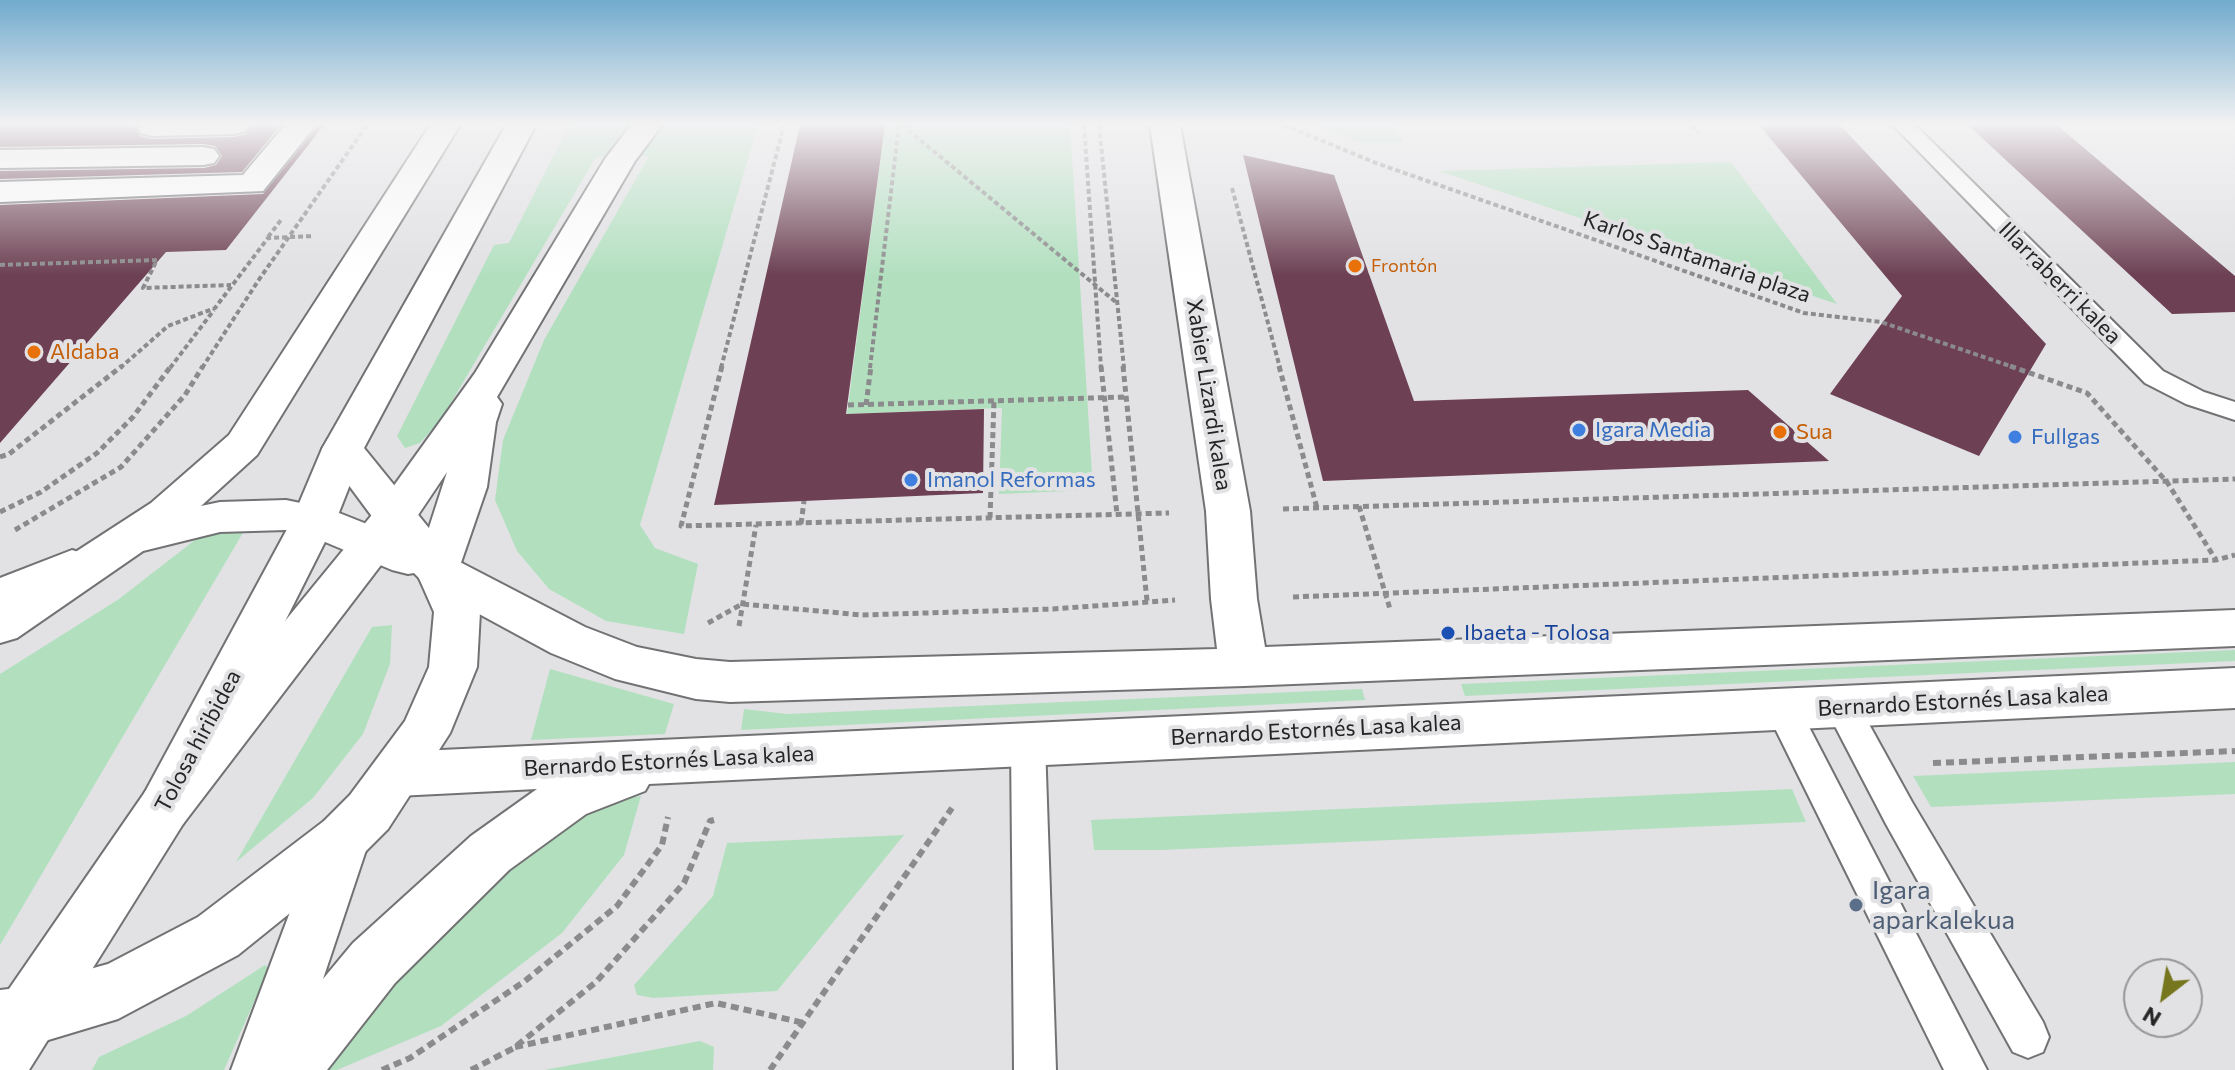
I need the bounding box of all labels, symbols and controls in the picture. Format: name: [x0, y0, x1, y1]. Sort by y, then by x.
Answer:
street label: Karlos Santamaria plaza: [1580, 206, 1814, 308]
street label: Illarraberri kalea: [1993, 216, 2127, 350]
place label: Frontón: [1371, 255, 1437, 277]
marker: Frontón: [1346, 257, 1364, 275]
street label: Xabier Lizardi kalea: [1181, 297, 1237, 493]
place label: Aldaba: [50, 339, 119, 365]
marker: Aldaba: [25, 343, 43, 361]
place label: Igara Media: [1595, 417, 1711, 443]
place label: Sua: [1796, 419, 1833, 445]
marker: Igara Media: [1570, 421, 1588, 439]
marker: Sua: [1771, 423, 1789, 441]
place label: Fullgas: [2031, 424, 2100, 450]
marker: Fullgas: [2006, 428, 2024, 446]
place label: Imanol Reformas: [927, 467, 1096, 493]
marker: Imanol Reformas: [902, 471, 920, 489]
place label: Ibaeta - Tolosa: [1464, 620, 1610, 646]
marker: Ibaeta - Tolosa: [1439, 624, 1457, 642]
street label: Tolosa hiribidea: [149, 666, 247, 816]
street label: Bernardo Estornés Lasa kalea: [1817, 680, 2109, 722]
street label: Bernardo Estornés Lasa kalea: [1170, 709, 1462, 751]
street label: Bernardo Estornés Lasa kalea: [523, 740, 815, 782]
place label: Igara aparkalekua: [1872, 874, 2015, 936]
marker: Igara aparkalekua: [1847, 896, 1865, 914]
north arrow: [2123, 958, 2203, 1038]
text: N: [2137, 1001, 2165, 1033]

